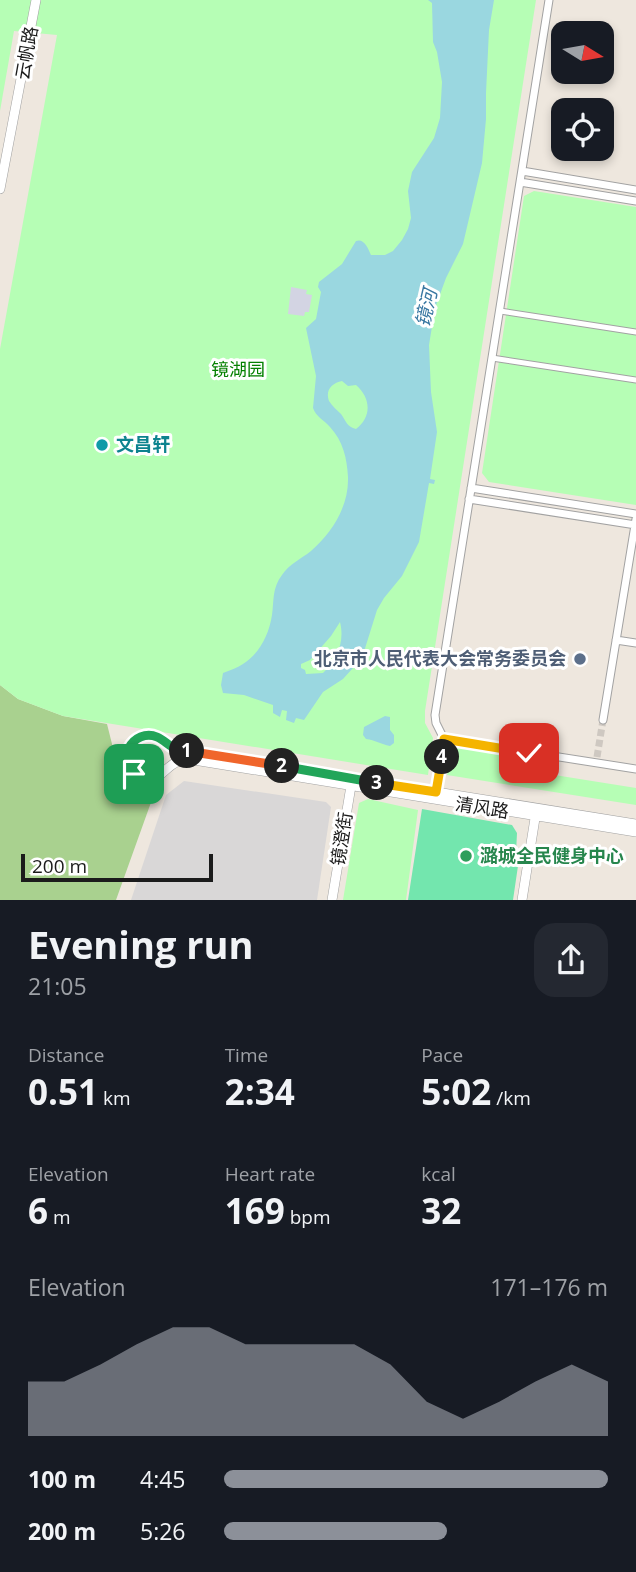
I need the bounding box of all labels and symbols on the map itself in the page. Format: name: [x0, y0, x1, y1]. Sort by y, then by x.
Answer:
north arrow: [551, 21, 614, 84]
street label: 云帆路: [10, 24, 43, 81]
water label: 镜河: [409, 283, 444, 329]
park label: 镜湖园: [211, 357, 265, 381]
place label: 文昌轩: [116, 432, 170, 456]
marker: 文昌轩: [94, 437, 110, 453]
place label: 北京市人民代表大会常务委员会: [314, 646, 566, 670]
marker: 北京市人民代表大会常务委员会: [572, 651, 588, 667]
pin: [499, 723, 559, 783]
pin: 1: [170, 734, 204, 768]
pin: 4: [424, 740, 460, 774]
pin: [104, 744, 164, 804]
pin: 2: [264, 748, 300, 784]
pin: 3: [360, 766, 394, 800]
street label: 清风路: [454, 791, 511, 823]
street label: 镜澄街: [325, 810, 357, 867]
place label: 潞城全民健身中心: [480, 843, 624, 867]
marker: 潞城全民健身中心: [458, 848, 474, 864]
scale bar: [21, 851, 214, 883]

